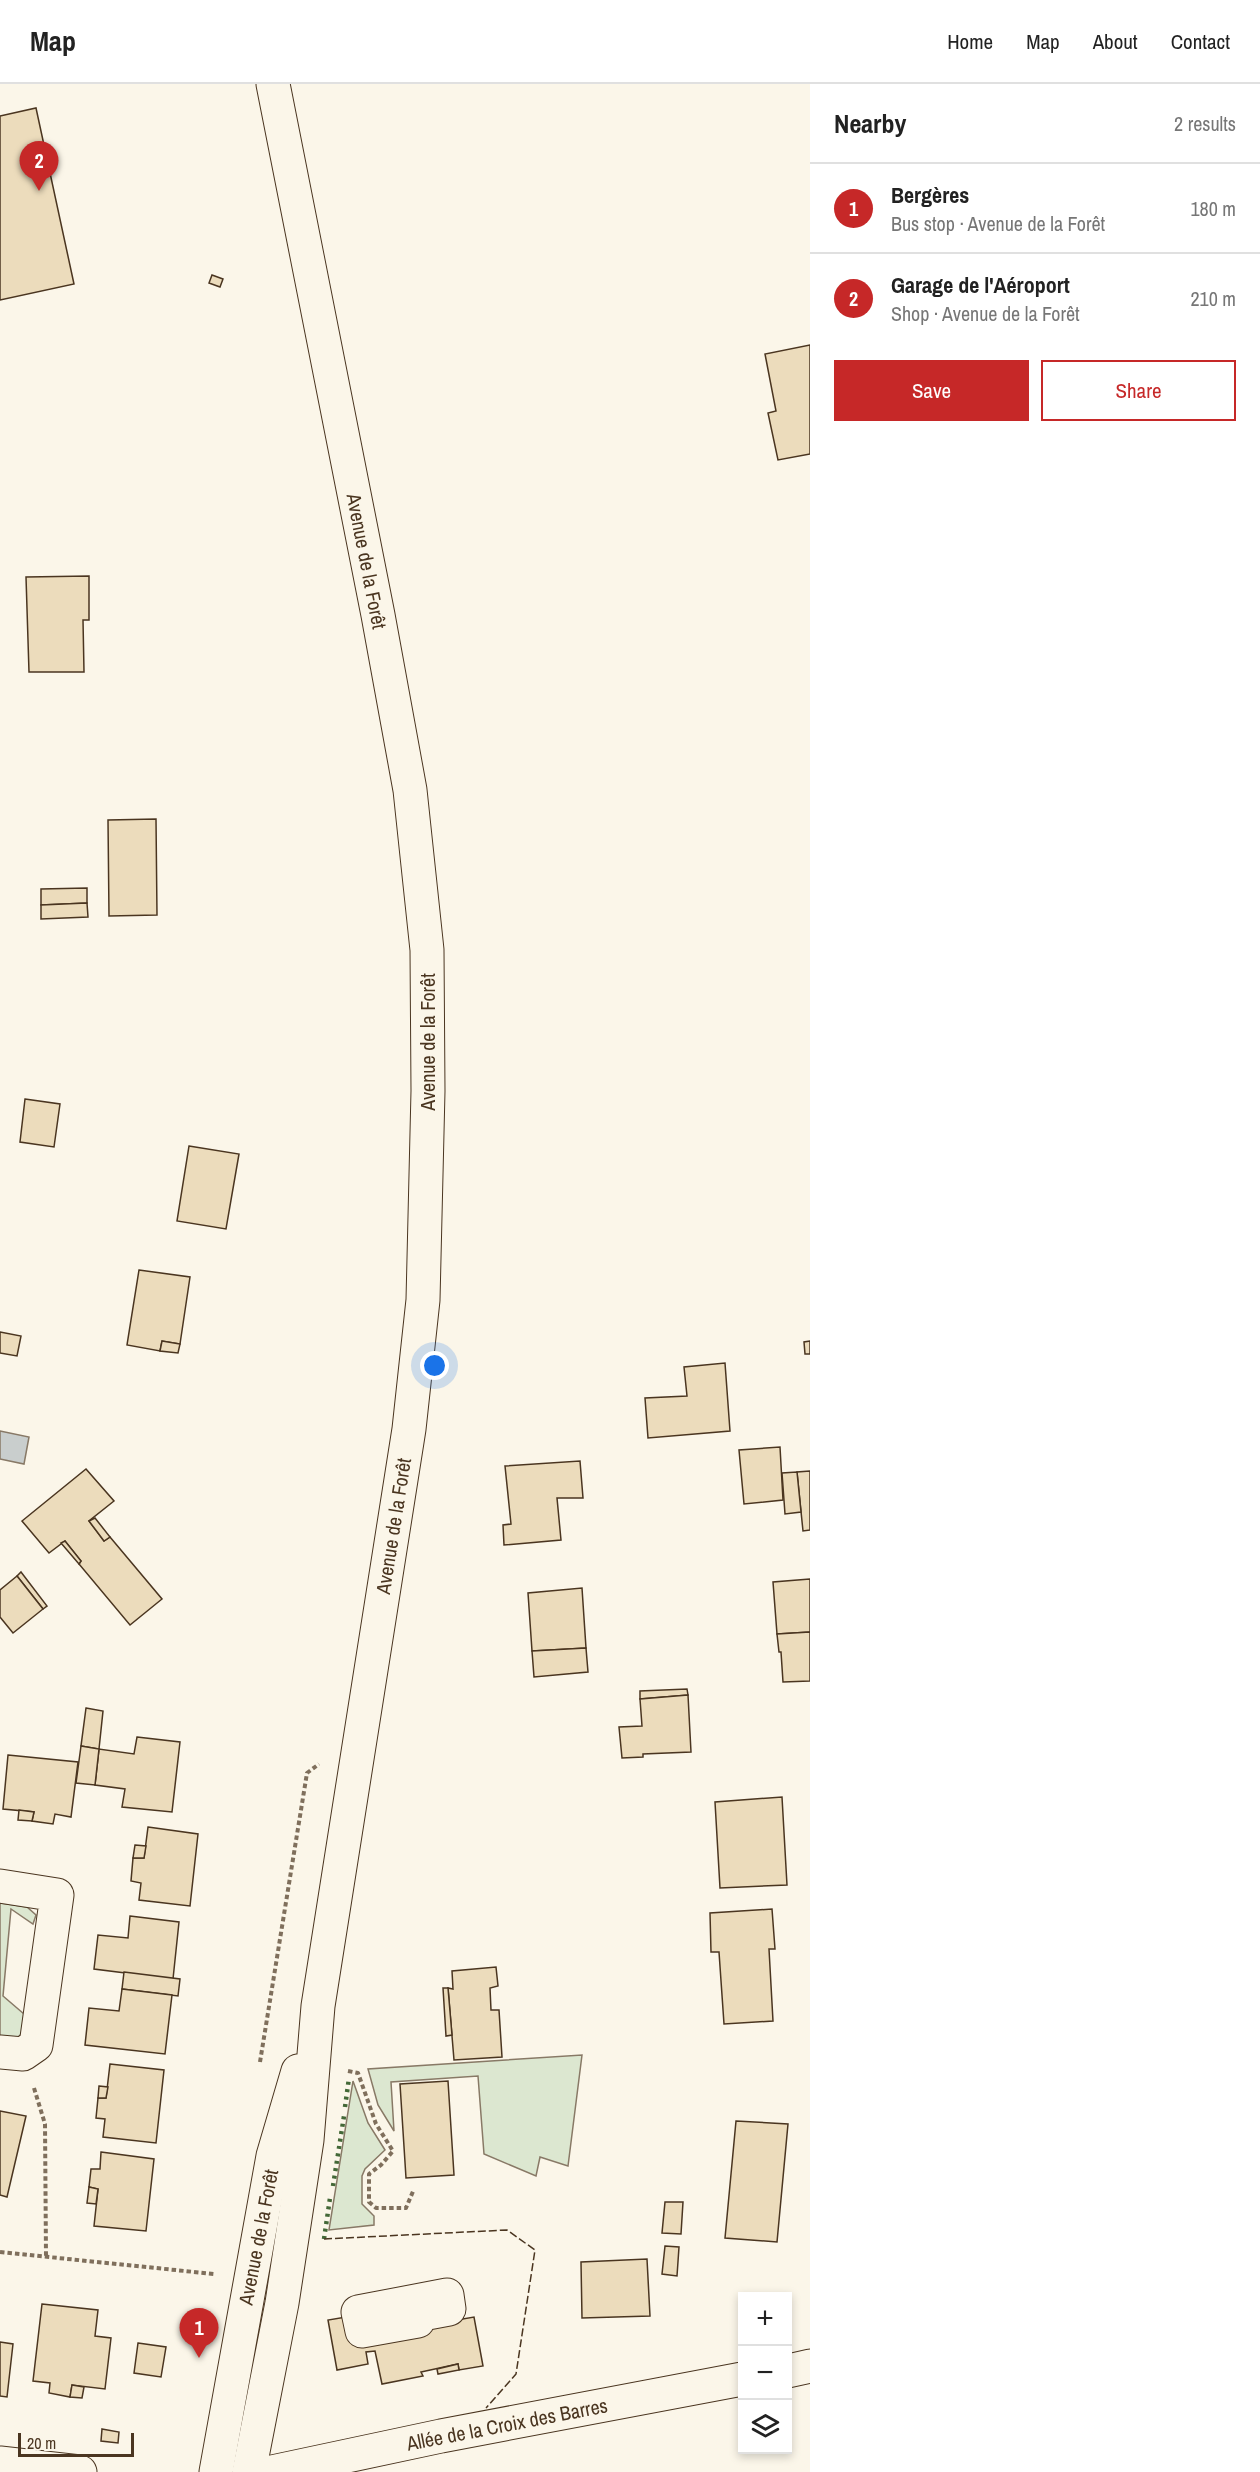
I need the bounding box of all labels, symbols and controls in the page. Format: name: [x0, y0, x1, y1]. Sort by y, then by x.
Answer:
text: Map: [30, 22, 76, 60]
text: Home: [947, 27, 993, 56]
text: Map: [1026, 27, 1060, 56]
text: About: [1093, 27, 1138, 56]
text: Contact: [1171, 27, 1230, 56]
text: Nearby: [834, 106, 906, 141]
text: 2 results: [1174, 110, 1236, 137]
pin: 2: [20, 141, 58, 191]
text: Bergères: [891, 180, 969, 210]
text: 1: [849, 195, 858, 222]
text: 180 m: [1190, 195, 1236, 222]
text: Bus stop · Avenue de la Forêt: [891, 210, 1105, 237]
text: Garage de l'Aéroport: [891, 270, 1070, 300]
text: 2: [849, 285, 858, 312]
text: 210 m: [1190, 285, 1236, 312]
text: Shop · Avenue de la Forêt: [891, 300, 1080, 327]
button: Save: [834, 360, 1029, 421]
button: Share: [1041, 360, 1236, 421]
street label: Avenue de la Forêt: [340, 490, 393, 631]
street label: Avenue de la Forêt: [414, 973, 441, 1112]
your location: [420, 1351, 449, 1380]
street label: Avenue de la Forêt: [369, 1456, 417, 1597]
street label: Avenue de la Forêt: [231, 2167, 284, 2308]
map controls: [738, 2292, 792, 2454]
button: +: [738, 2292, 792, 2346]
pin: 1: [180, 2308, 218, 2358]
button: −: [738, 2346, 792, 2400]
street label: Allée de la Croix des Barres: [403, 2391, 610, 2457]
button: layers: [738, 2400, 792, 2454]
scale bar: [18, 2430, 134, 2458]
text: 20 m: [27, 2432, 56, 2454]

